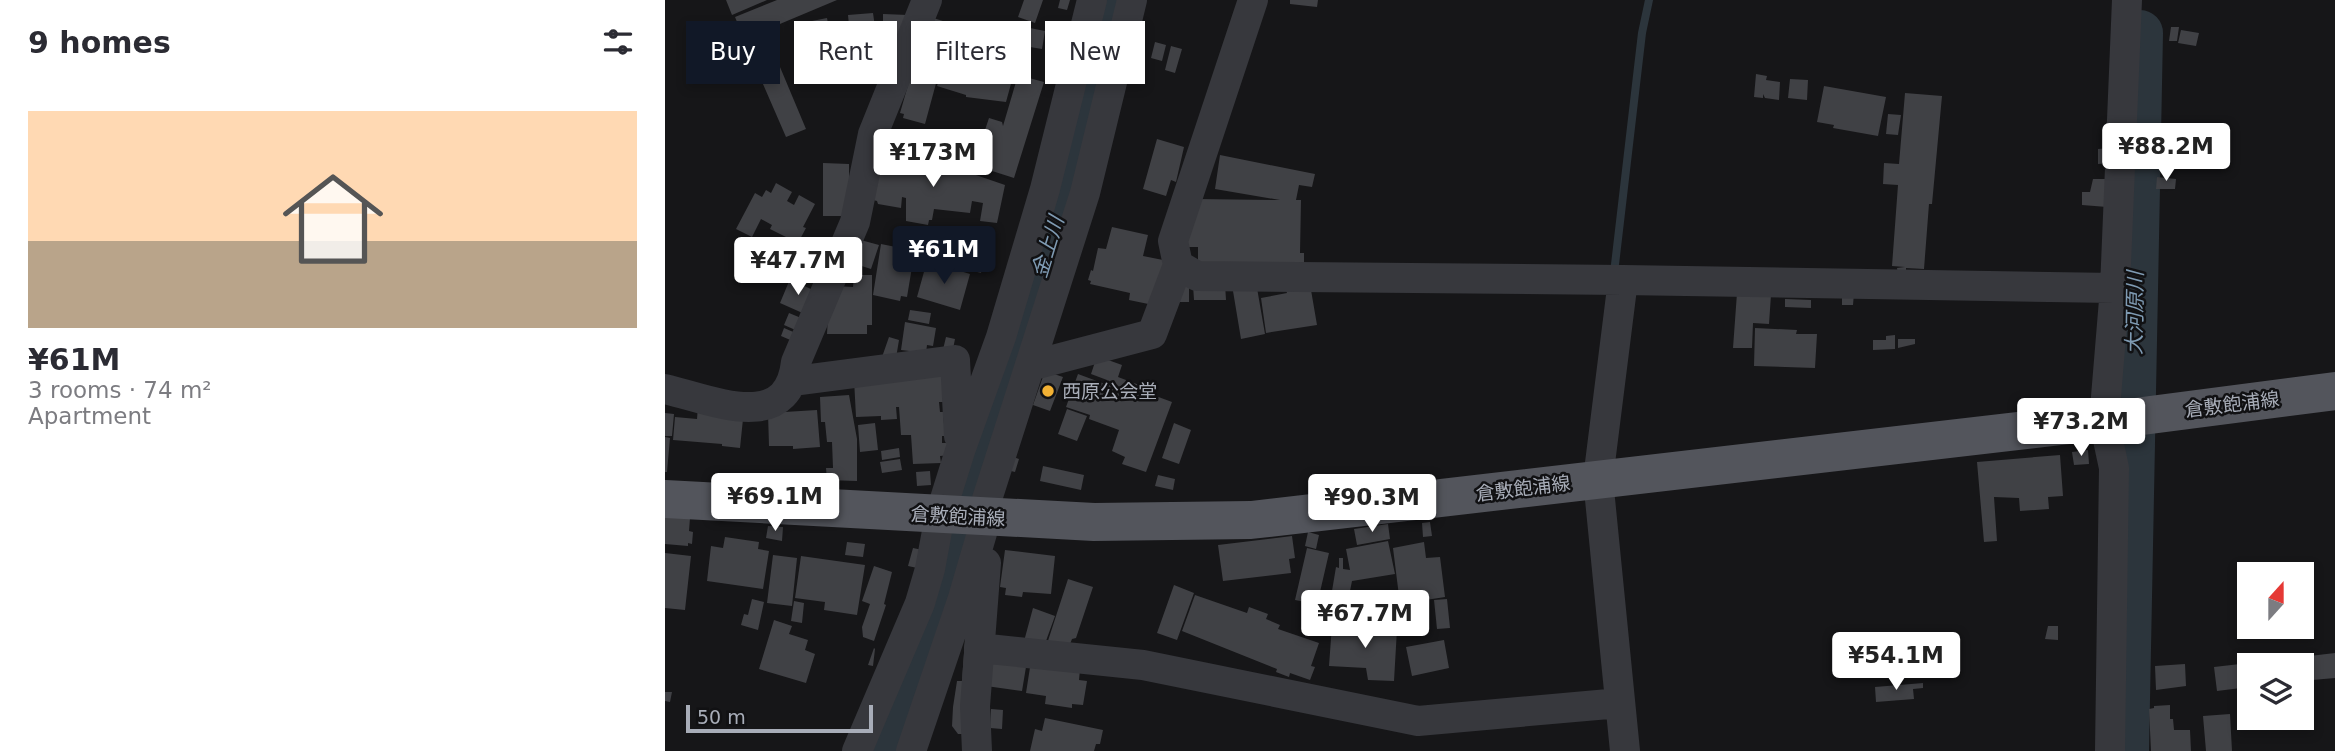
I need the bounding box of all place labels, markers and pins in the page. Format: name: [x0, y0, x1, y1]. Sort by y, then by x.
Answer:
pin: ¥88.2M: [2109, 124, 2223, 183]
pin: ¥173M: [884, 130, 982, 189]
pin: ¥61M: [903, 226, 985, 286]
pin: ¥47.7M: [741, 238, 855, 297]
place label: 西原公会堂: [1062, 380, 1157, 402]
marker: 西原公会堂: [1040, 383, 1056, 399]
pin: ¥73.2M: [2024, 398, 2138, 458]
pin: ¥69.1M: [718, 474, 832, 533]
pin: ¥90.3M: [1315, 475, 1429, 534]
pin: ¥67.7M: [1308, 590, 1422, 650]
pin: ¥54.1M: [1839, 632, 1953, 692]

